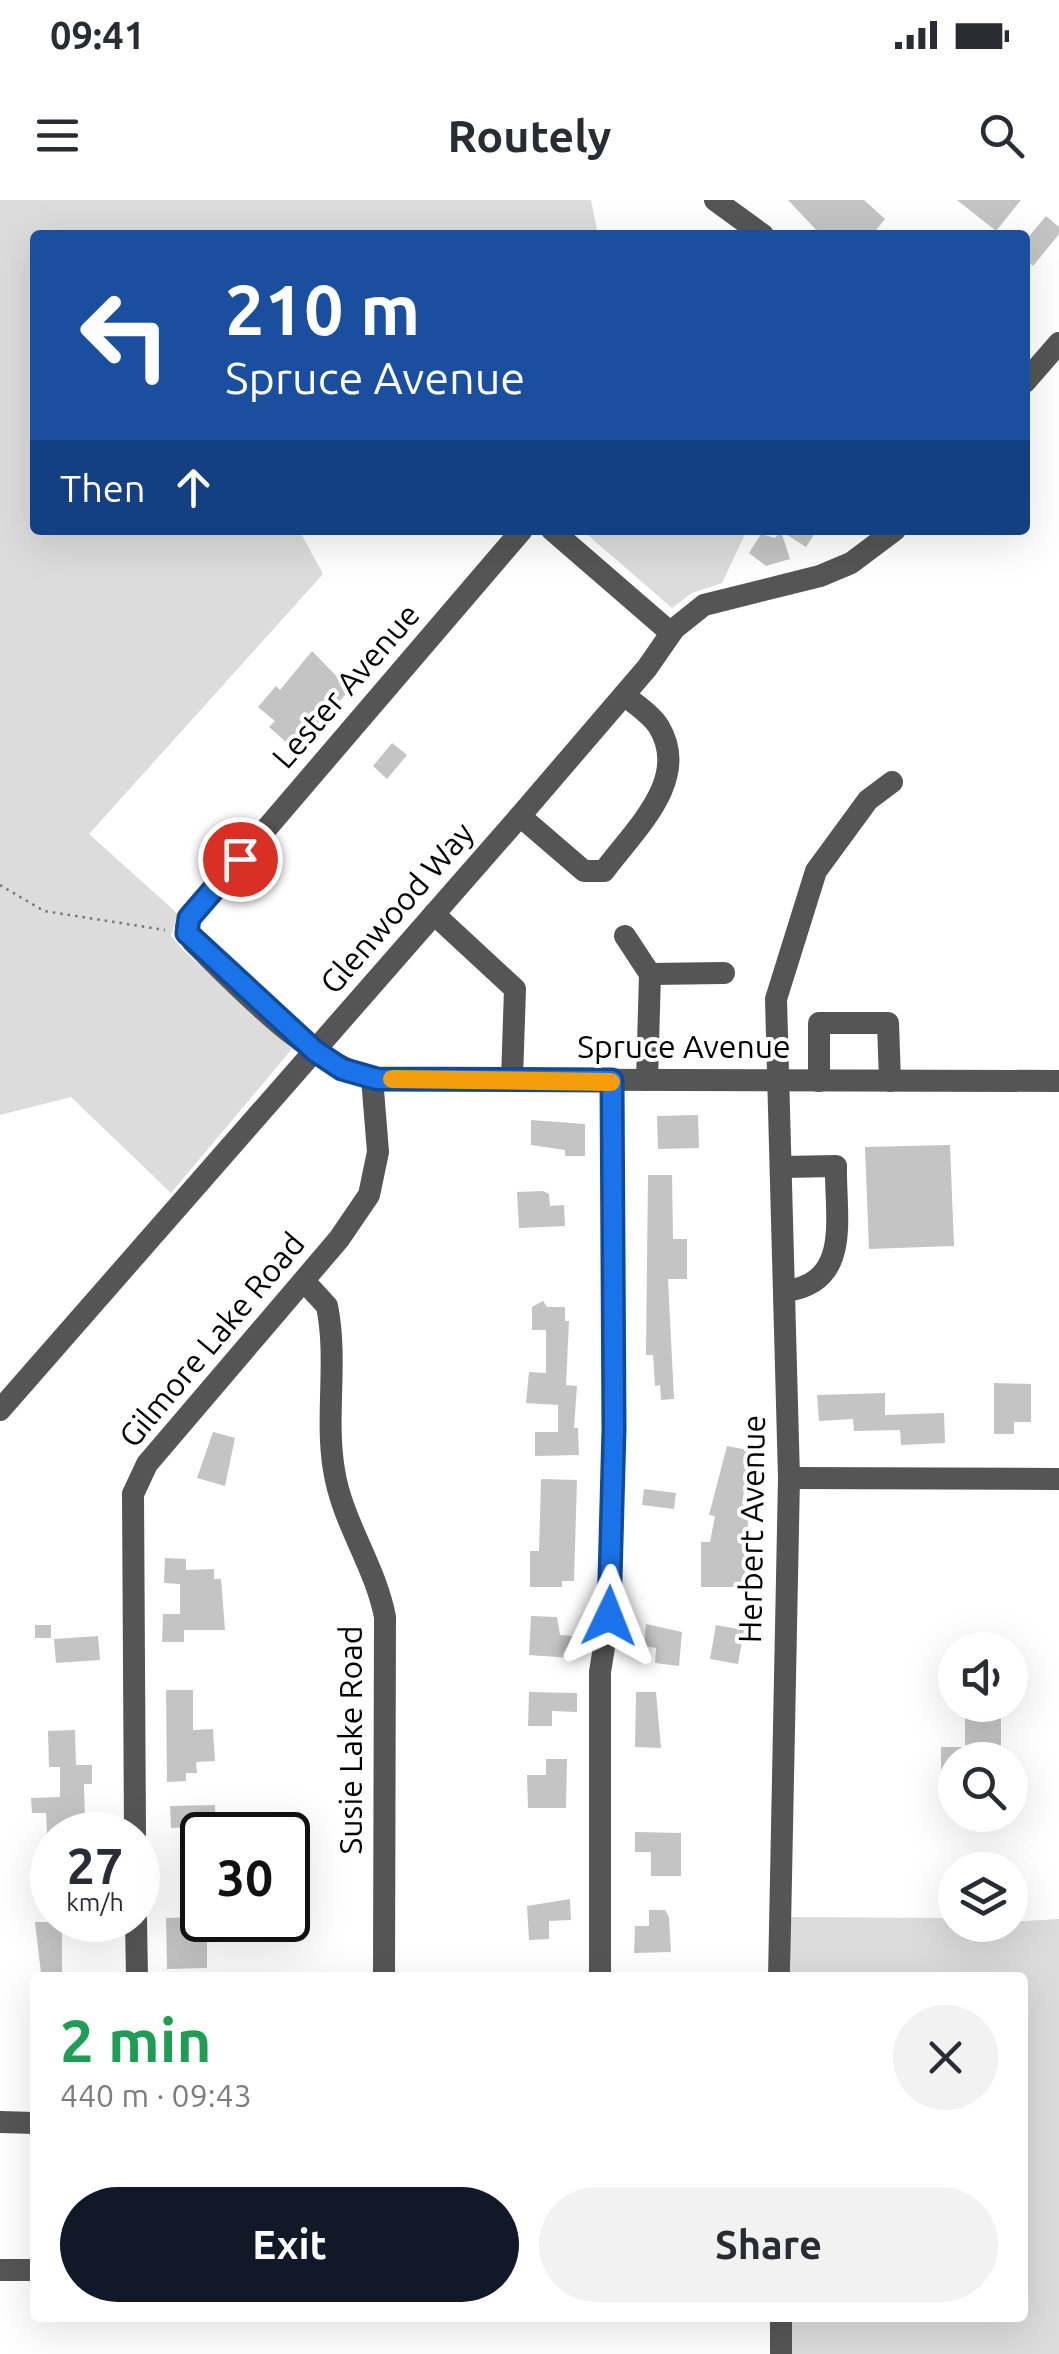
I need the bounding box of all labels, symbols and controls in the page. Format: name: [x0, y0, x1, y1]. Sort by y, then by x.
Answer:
text: 09:41: [50, 14, 145, 56]
icon: menu: [30, 108, 85, 163]
icon: search: [974, 108, 1029, 163]
text: Routely: [448, 110, 611, 161]
icon: left: [60, 270, 190, 400]
text: 210 m: [225, 270, 420, 348]
text: Spruce Avenue: [225, 352, 525, 403]
icon: ahead: [166, 460, 221, 515]
text: Then: [60, 467, 146, 509]
street label: Lester Avenue: [264, 596, 426, 775]
street label: Glenwood Way: [312, 815, 480, 1000]
pin: [198, 817, 283, 902]
icon: arrive: [213, 832, 268, 887]
street label: Spruce Avenue: [577, 1028, 791, 1064]
street label: Gilmore Lake Road: [111, 1225, 311, 1454]
street label: Herbert Avenue: [731, 1415, 771, 1643]
position arrow: [557, 1564, 661, 1668]
street label: Susie Lake Road: [332, 1626, 368, 1854]
map controls: [938, 1632, 1028, 1942]
button: sound: [938, 1632, 1028, 1722]
button: search: [938, 1742, 1028, 1832]
speed limit sign: 30: [180, 1812, 310, 1942]
text: 27: [67, 1837, 123, 1893]
button: layers: [938, 1852, 1028, 1942]
text: km/h: [66, 1888, 124, 1916]
button: close: [893, 2005, 998, 2110]
text: 2 min: [60, 2006, 212, 2073]
text: 440 m · 09:43: [60, 2077, 252, 2113]
button: Exit: [60, 2187, 519, 2302]
button: Share: [539, 2187, 998, 2302]

